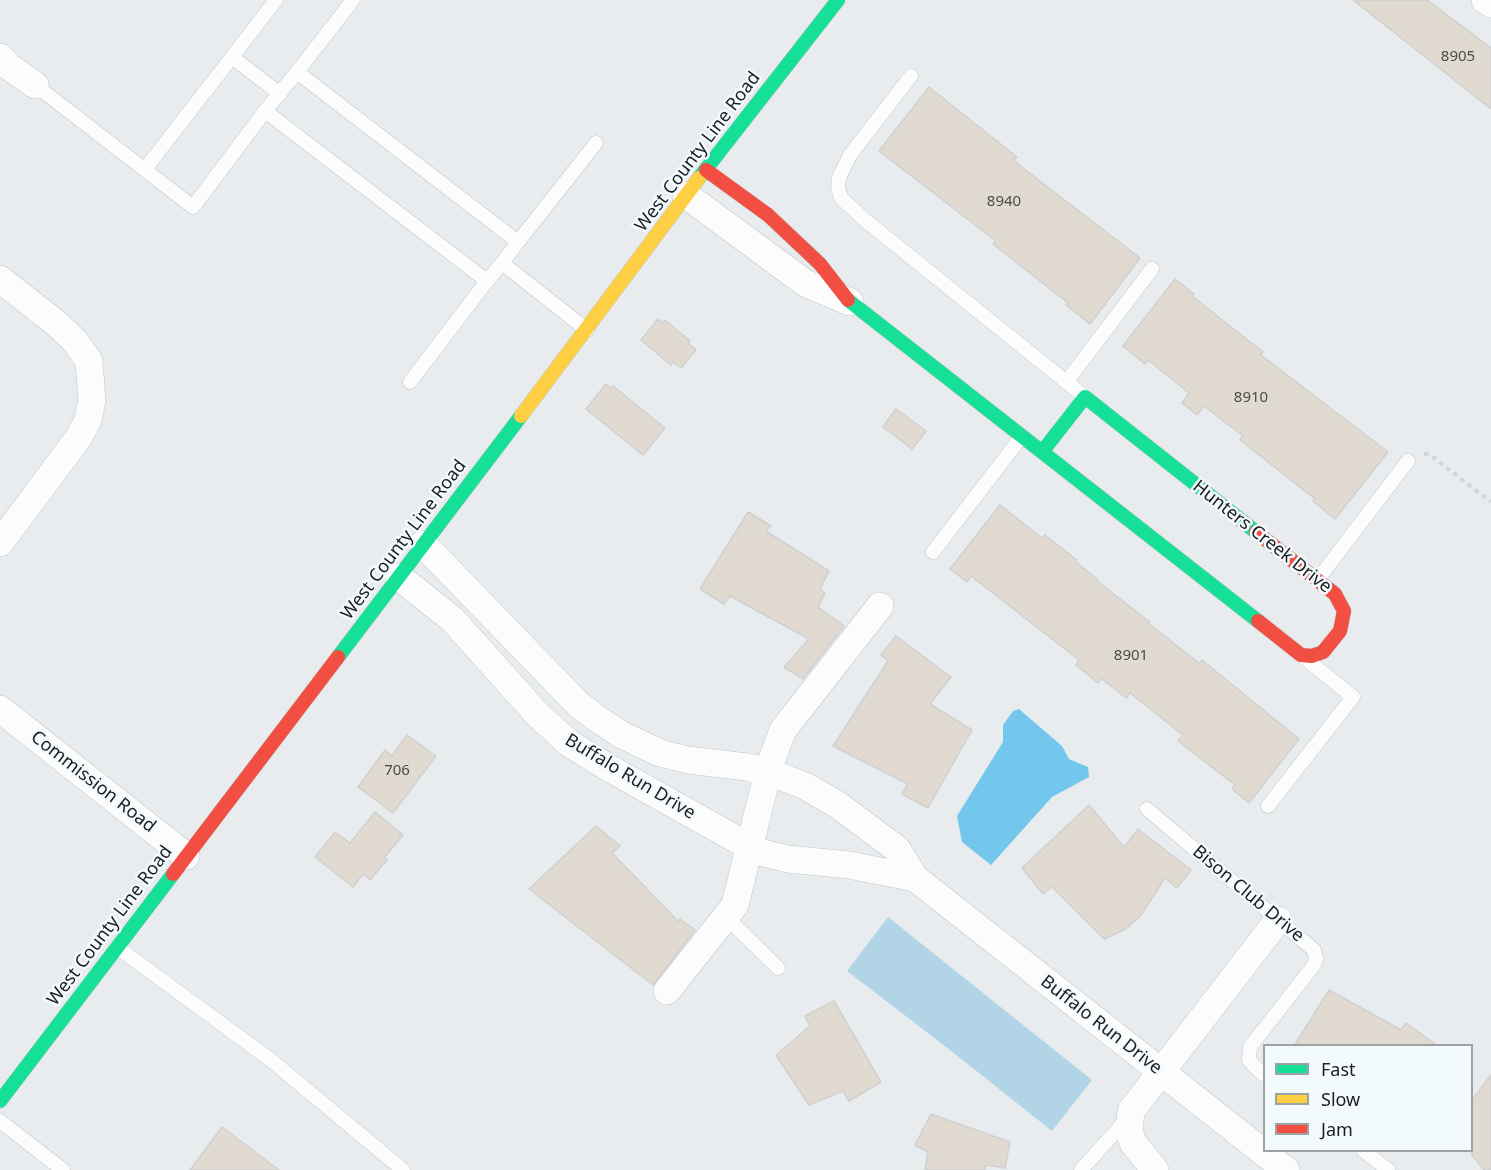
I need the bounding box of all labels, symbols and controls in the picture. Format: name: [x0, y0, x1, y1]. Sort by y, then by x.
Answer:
house number: 8905: [1441, 48, 1475, 66]
street label: West County Line Road: [631, 68, 765, 236]
house number: 8940: [987, 193, 1021, 211]
house number: 8910: [1234, 389, 1268, 407]
street label: West County Line Road: [337, 456, 471, 624]
street label: Hunters Creek Drive: [1188, 476, 1336, 598]
house number: 8901: [1114, 647, 1148, 665]
street label: Commission Road: [26, 727, 160, 837]
street label: Buffalo Run Drive: [561, 730, 699, 824]
house number: 706: [384, 762, 410, 780]
street label: Bison Club Drive: [1188, 841, 1308, 947]
street label: West County Line Road: [43, 842, 177, 1010]
street label: Buffalo Run Drive: [1036, 971, 1166, 1079]
legend: [1263, 1044, 1473, 1152]
text: Fast: [1321, 1057, 1356, 1081]
text: Slow: [1321, 1087, 1360, 1111]
text: Jam: [1321, 1117, 1353, 1141]

